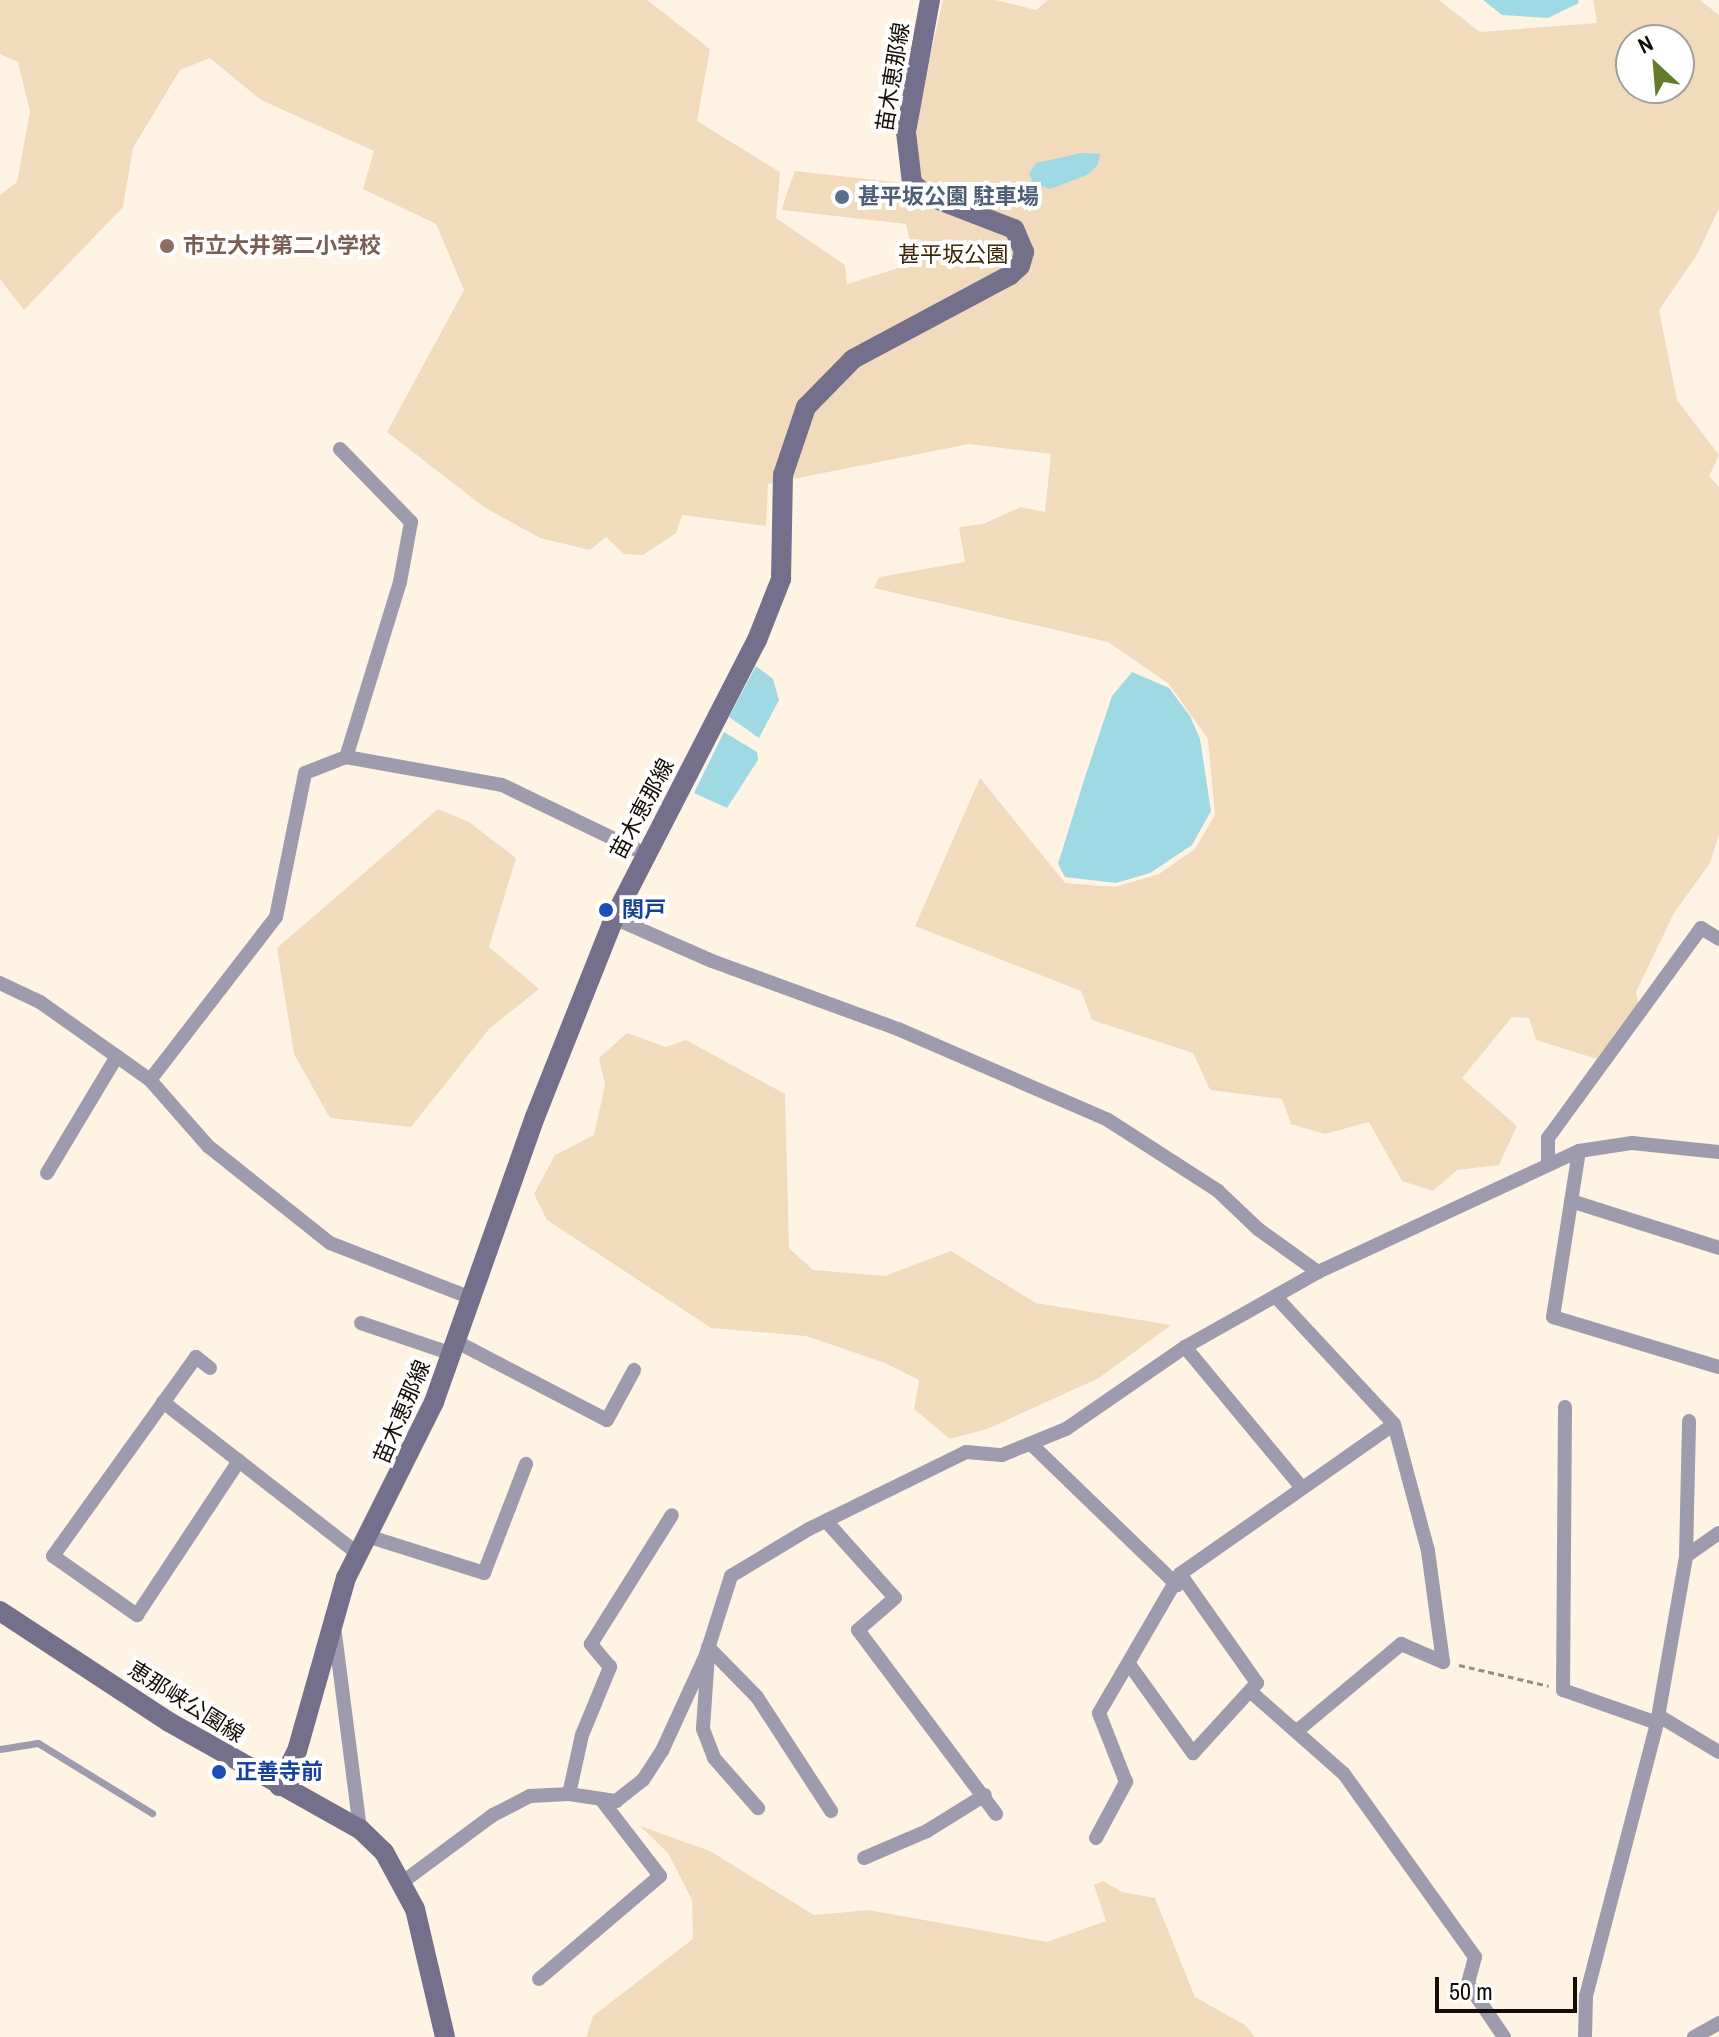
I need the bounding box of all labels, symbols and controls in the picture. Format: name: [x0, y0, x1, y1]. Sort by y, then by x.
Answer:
street label: 苗木恵那線: [871, 21, 915, 133]
north arrow: [1615, 24, 1695, 104]
text: N: [1633, 28, 1658, 61]
place label: 甚平坂公園 駐車場: [858, 184, 1039, 210]
marker: 甚平坂公園 駐車場: [833, 188, 851, 206]
place label: 市立大井第二小学校: [183, 233, 381, 259]
marker: 市立大井第二小学校: [158, 237, 176, 255]
park label: 甚平坂公園: [898, 242, 1008, 268]
street label: 苗木恵那線: [605, 754, 679, 864]
place label: 関戸: [622, 897, 666, 923]
marker: 関戸: [597, 901, 615, 919]
street label: 苗木恵那線: [368, 1356, 436, 1468]
street label: 恵那峡公園線: [123, 1656, 249, 1748]
place label: 正善寺前: [235, 1759, 323, 1785]
marker: 正善寺前: [210, 1763, 228, 1781]
scale bar: [1439, 1961, 1581, 2011]
text: 50 m: [1449, 1975, 1493, 2007]

